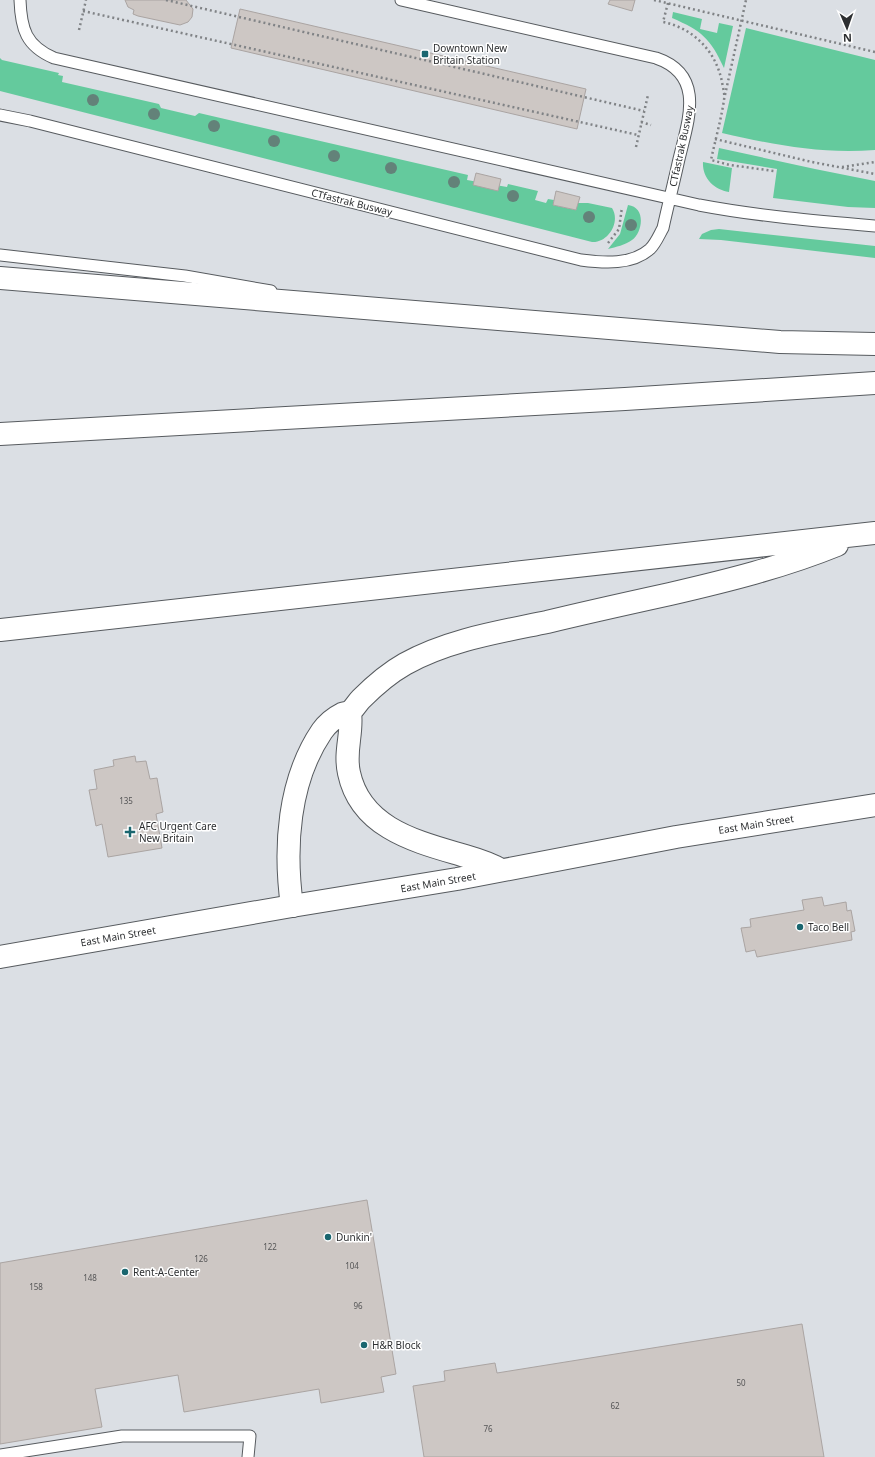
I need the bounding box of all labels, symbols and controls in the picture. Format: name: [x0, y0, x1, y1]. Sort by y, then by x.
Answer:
north arrow: [827, 8, 867, 48]
text: N: [843, 31, 852, 46]
place label: Downtown New Britain Station: [433, 41, 507, 67]
marker: Downtown New Britain Station: [420, 49, 430, 59]
street label: CTfastrak Busway: [666, 103, 697, 188]
street label: CTfastrak Busway: [310, 185, 395, 219]
house number: 135: [119, 795, 133, 806]
street label: East Main Street: [717, 811, 795, 837]
place label: AFC Urgent Care New Britain: [139, 819, 217, 845]
marker: AFC Urgent Care New Britain: [124, 826, 136, 838]
street label: East Main Street: [399, 868, 477, 896]
place label: Taco Bell: [808, 920, 849, 934]
street label: East Main Street: [79, 922, 157, 950]
marker: Taco Bell: [795, 922, 805, 932]
place label: Dunkin': [336, 1230, 372, 1244]
marker: Dunkin': [323, 1232, 333, 1242]
house number: 122: [263, 1241, 277, 1252]
house number: 126: [194, 1253, 208, 1264]
house number: 104: [345, 1260, 359, 1271]
place label: Rent-A-Center: [133, 1265, 199, 1279]
marker: Rent-A-Center: [120, 1267, 130, 1277]
house number: 148: [83, 1272, 97, 1283]
house number: 158: [29, 1281, 43, 1292]
house number: 96: [353, 1300, 363, 1311]
place label: H&R Block: [372, 1338, 421, 1352]
marker: H&R Block: [359, 1340, 369, 1350]
house number: 50: [736, 1377, 746, 1388]
house number: 62: [610, 1400, 620, 1411]
house number: 76: [483, 1423, 493, 1434]

